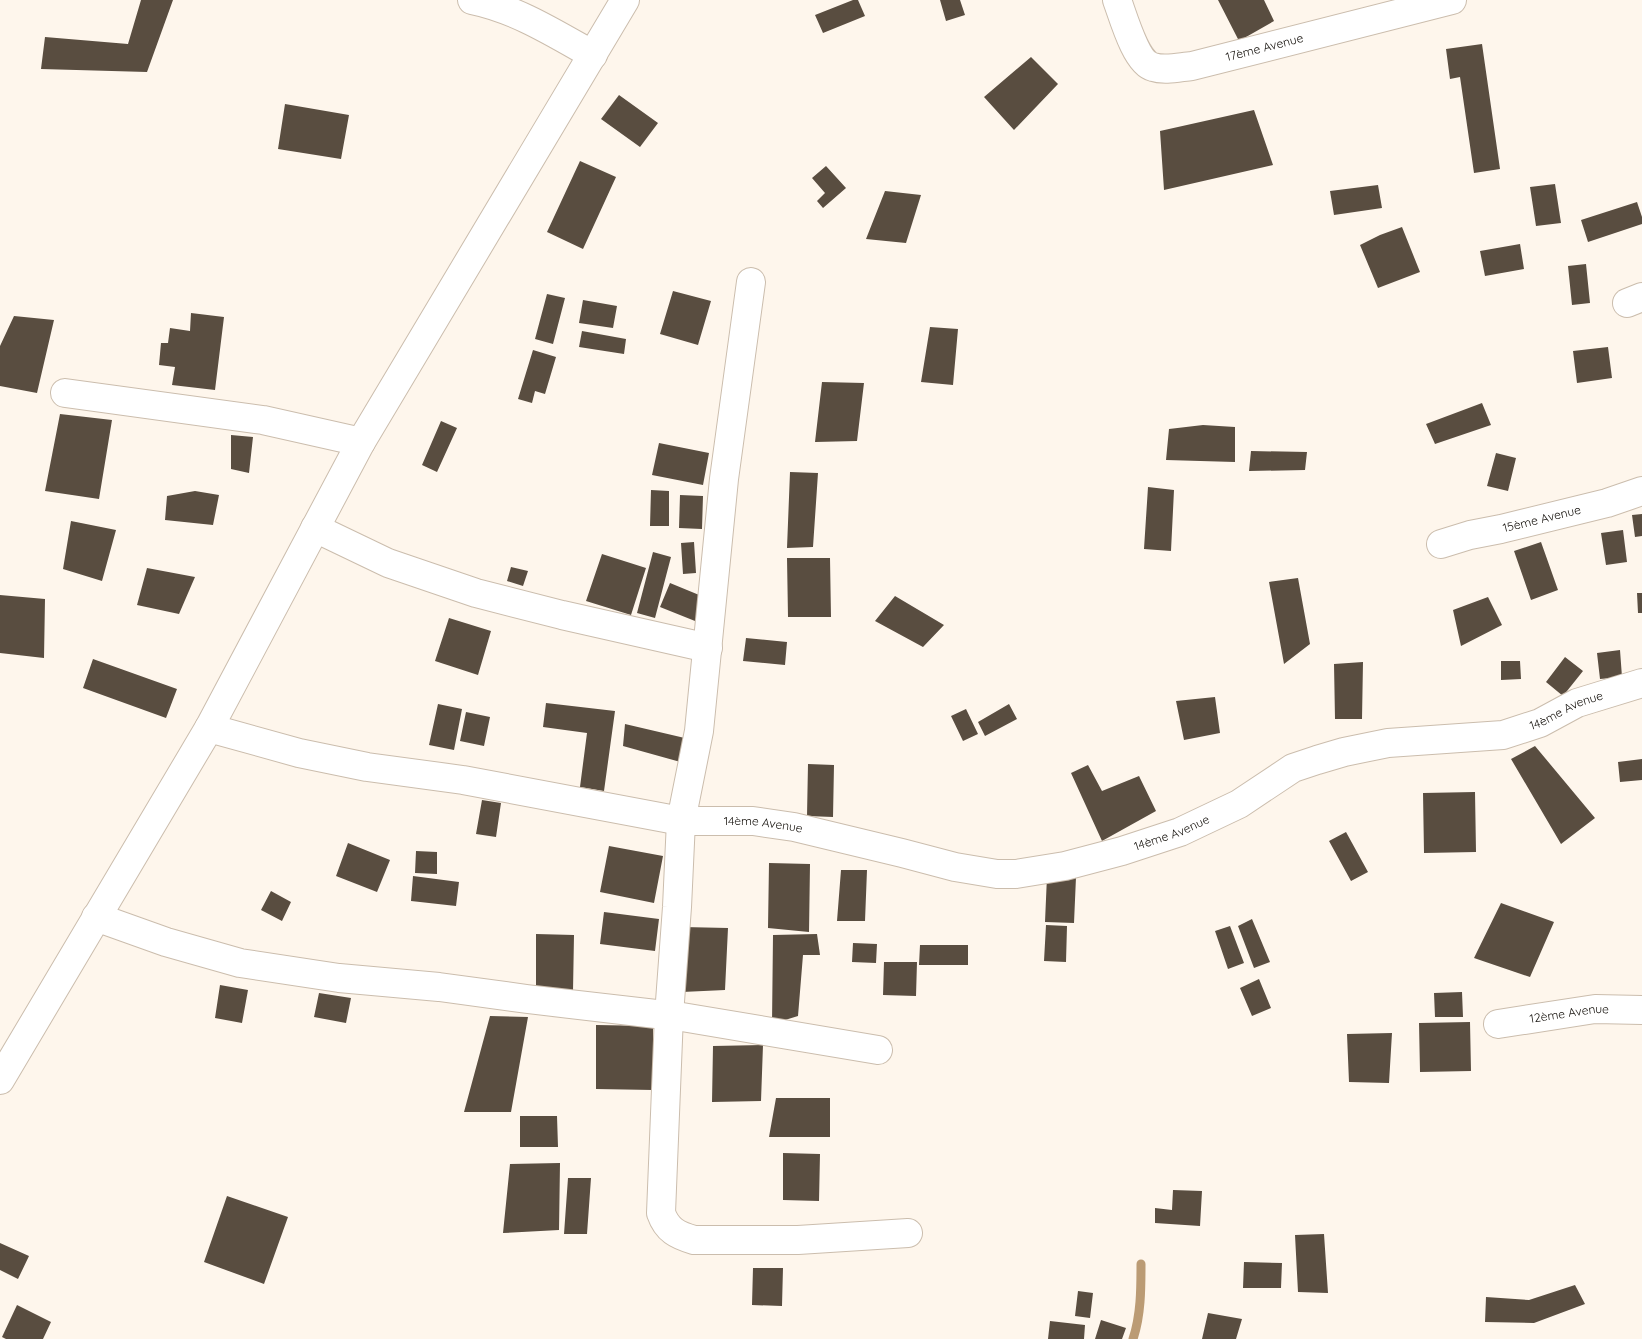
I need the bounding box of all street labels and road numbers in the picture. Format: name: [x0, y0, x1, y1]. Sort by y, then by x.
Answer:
street label: 17ème Avenue: [1224, 30, 1305, 64]
street label: 15ème Avenue: [1501, 502, 1583, 535]
street label: 14ème Avenue: [1527, 687, 1605, 733]
street label: 14ème Avenue: [1132, 811, 1212, 854]
street label: 14ème Avenue: [724, 813, 805, 836]
street label: 12ème Avenue: [1528, 1001, 1609, 1026]

